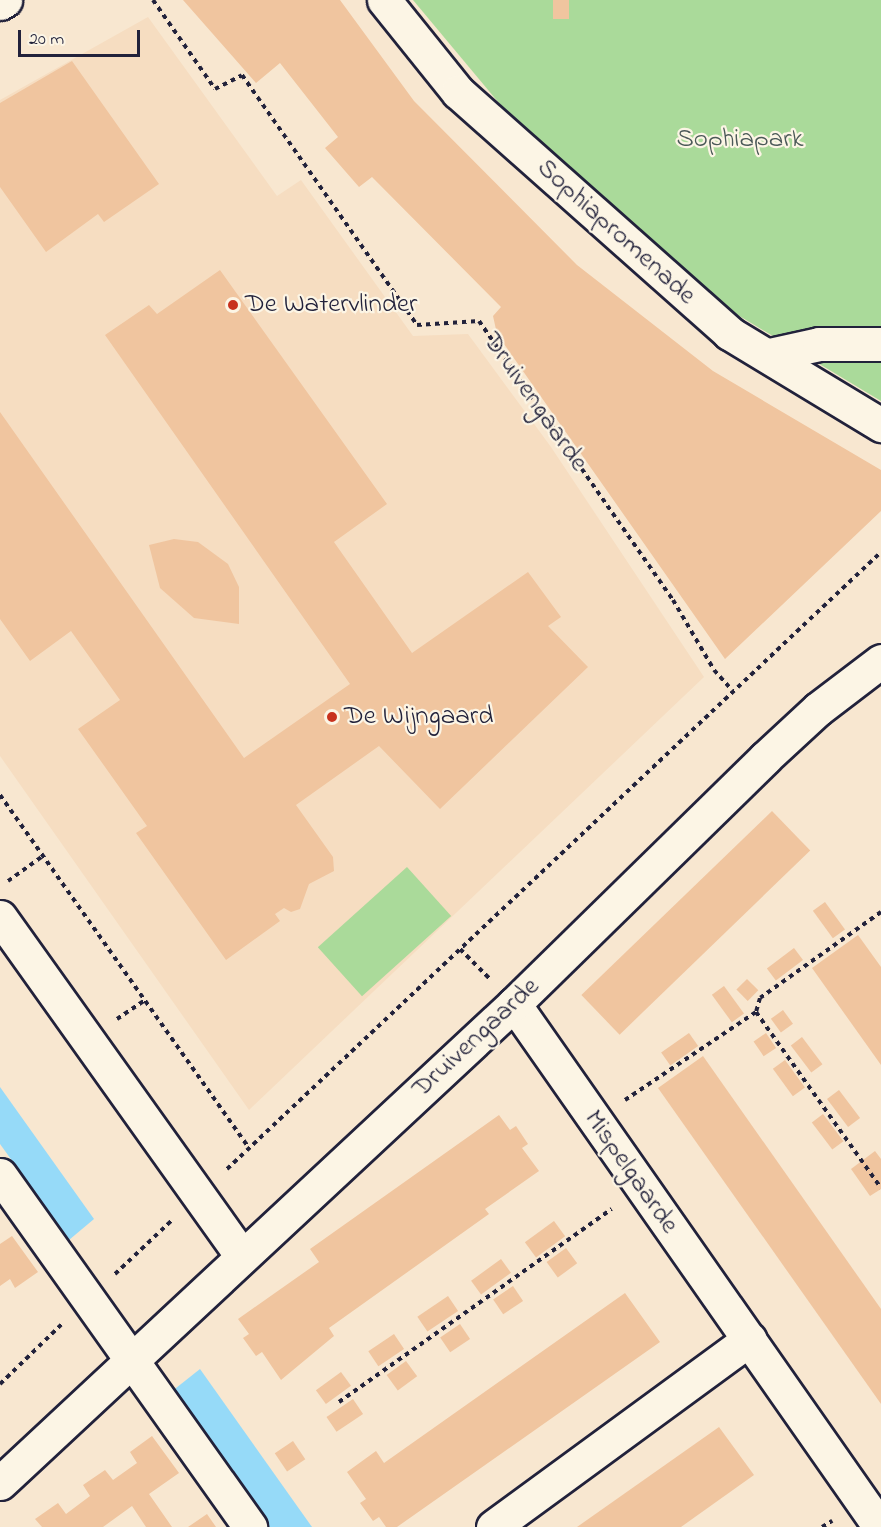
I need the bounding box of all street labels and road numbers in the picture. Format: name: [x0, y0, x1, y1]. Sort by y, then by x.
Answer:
street label: Sophiapromenade: [530, 152, 702, 312]
street label: Druivengaarde: [475, 326, 595, 478]
street label: Druivengaarde: [406, 971, 546, 1105]
street label: Mispelgaarde: [577, 1104, 685, 1240]

